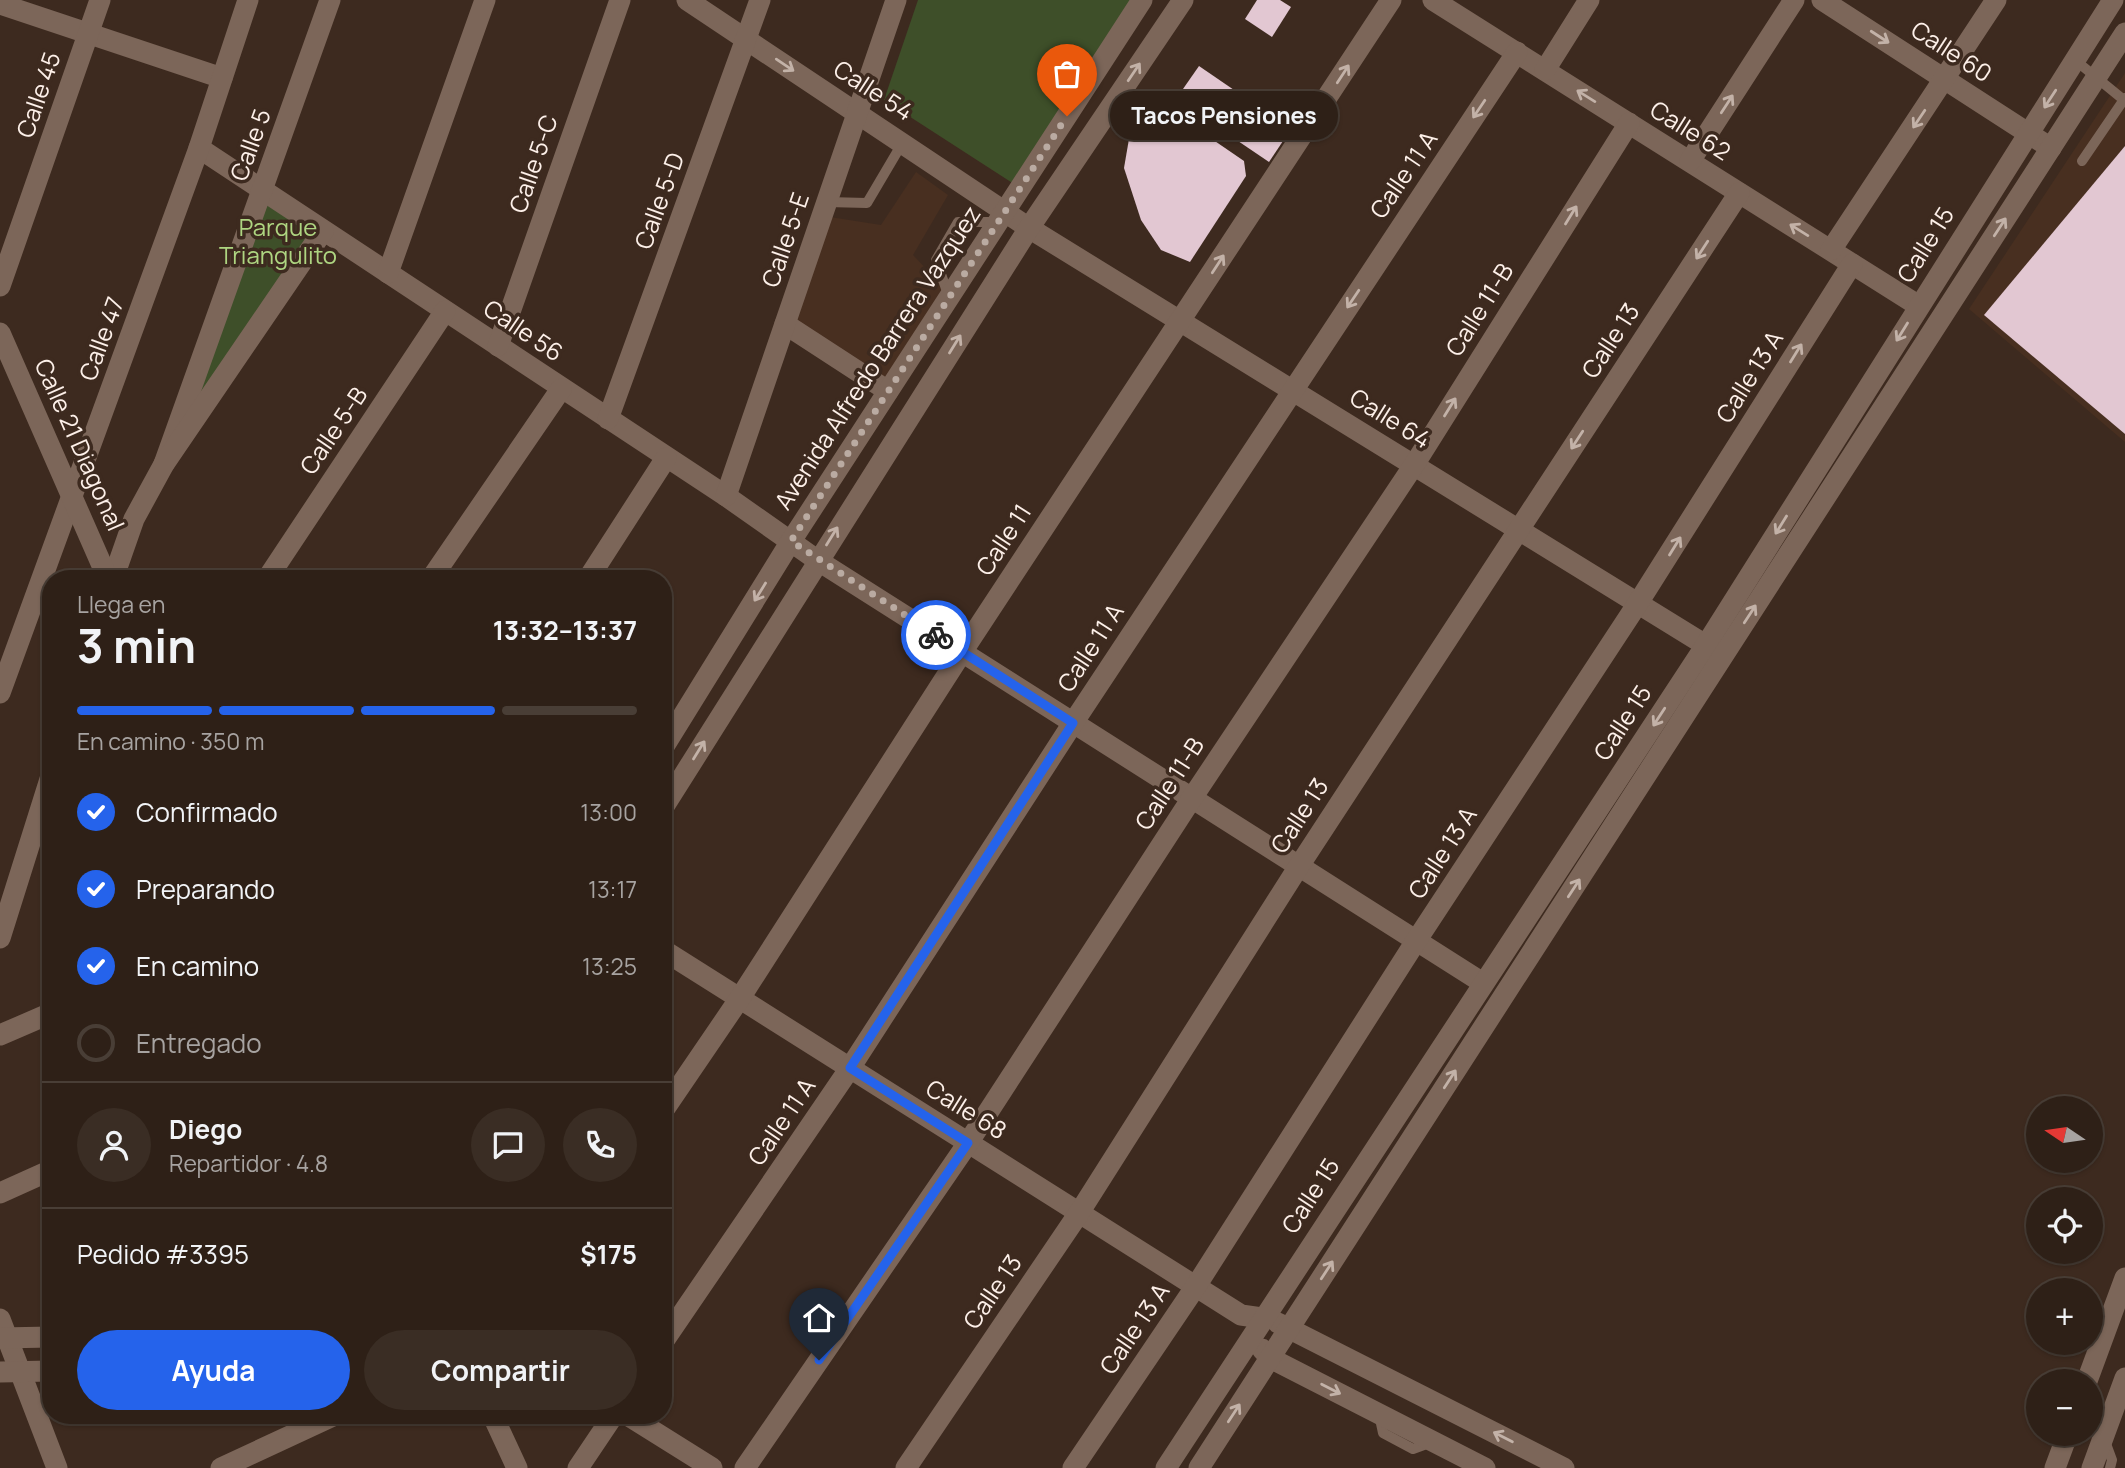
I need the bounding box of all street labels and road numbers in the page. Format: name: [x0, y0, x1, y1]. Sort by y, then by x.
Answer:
street label: Calle 60: [1905, 12, 1999, 89]
street label: Calle 45: [8, 47, 68, 142]
street label: Calle 54: [828, 52, 920, 128]
street label: Calle 62: [1644, 92, 1737, 167]
street label: Calle 5: [221, 104, 278, 185]
street label: Calle 5-C: [500, 110, 565, 217]
street label: Calle 11 A: [1361, 124, 1444, 225]
street label: Calle 5-D: [626, 148, 691, 253]
street label: Calle 5-E: [753, 188, 816, 291]
street label: Avenida Alfredo Barrera Vazquez: [766, 199, 988, 516]
street label: Calle 15: [1889, 200, 1961, 288]
street label: Calle 11-B: [1437, 256, 1520, 362]
street label: Calle 56: [478, 291, 570, 368]
street label: Calle 47: [70, 292, 131, 385]
street label: Calle 13: [1573, 296, 1646, 384]
street label: Calle 13 A: [1707, 324, 1790, 429]
street label: Calle 21 Diagonal: [28, 353, 133, 536]
street label: Calle 5-B: [291, 380, 374, 481]
street label: Calle 64: [1344, 380, 1438, 455]
street label: Calle 11: [967, 497, 1038, 581]
street label: Calle 11 A: [1049, 597, 1131, 698]
street label: Calle 15: [1585, 678, 1658, 766]
street label: Calle 11-B: [1127, 731, 1211, 836]
street label: Calle 13: [1262, 771, 1335, 859]
street label: Calle 13 A: [1400, 800, 1484, 904]
street label: Calle 11 A: [739, 1071, 822, 1172]
street label: Calle 68: [920, 1071, 1013, 1146]
street label: Calle 15: [1273, 1151, 1346, 1239]
street label: Calle 13: [955, 1247, 1029, 1335]
street label: Calle 13 A: [1091, 1276, 1176, 1380]

